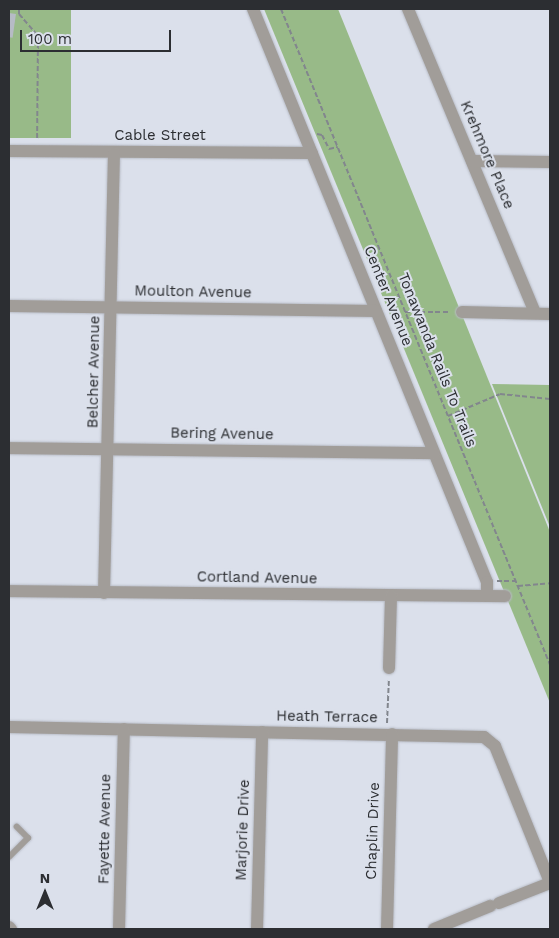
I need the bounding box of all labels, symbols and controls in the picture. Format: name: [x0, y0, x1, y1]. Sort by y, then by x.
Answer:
scale bar: [22, 20, 174, 52]
text: 100 m: [28, 30, 72, 48]
street label: Krehmore Place: [456, 98, 518, 212]
street label: Cable Street: [114, 127, 206, 145]
street label: Center Avenue: [360, 243, 416, 349]
street label: Tonawanda Rails To Trails: [394, 270, 480, 450]
street label: Moulton Avenue: [134, 282, 252, 302]
street label: Belcher Avenue: [84, 315, 104, 429]
street label: Bering Avenue: [170, 424, 274, 444]
street label: Cortland Avenue: [196, 568, 318, 588]
street label: Heath Terrace: [276, 707, 378, 727]
street label: Fayette Avenue: [95, 773, 115, 885]
street label: Marjorie Drive: [232, 779, 254, 881]
street label: Chaplin Drive: [362, 782, 384, 880]
north arrow: [20, 868, 70, 918]
text: N: [40, 870, 50, 886]

